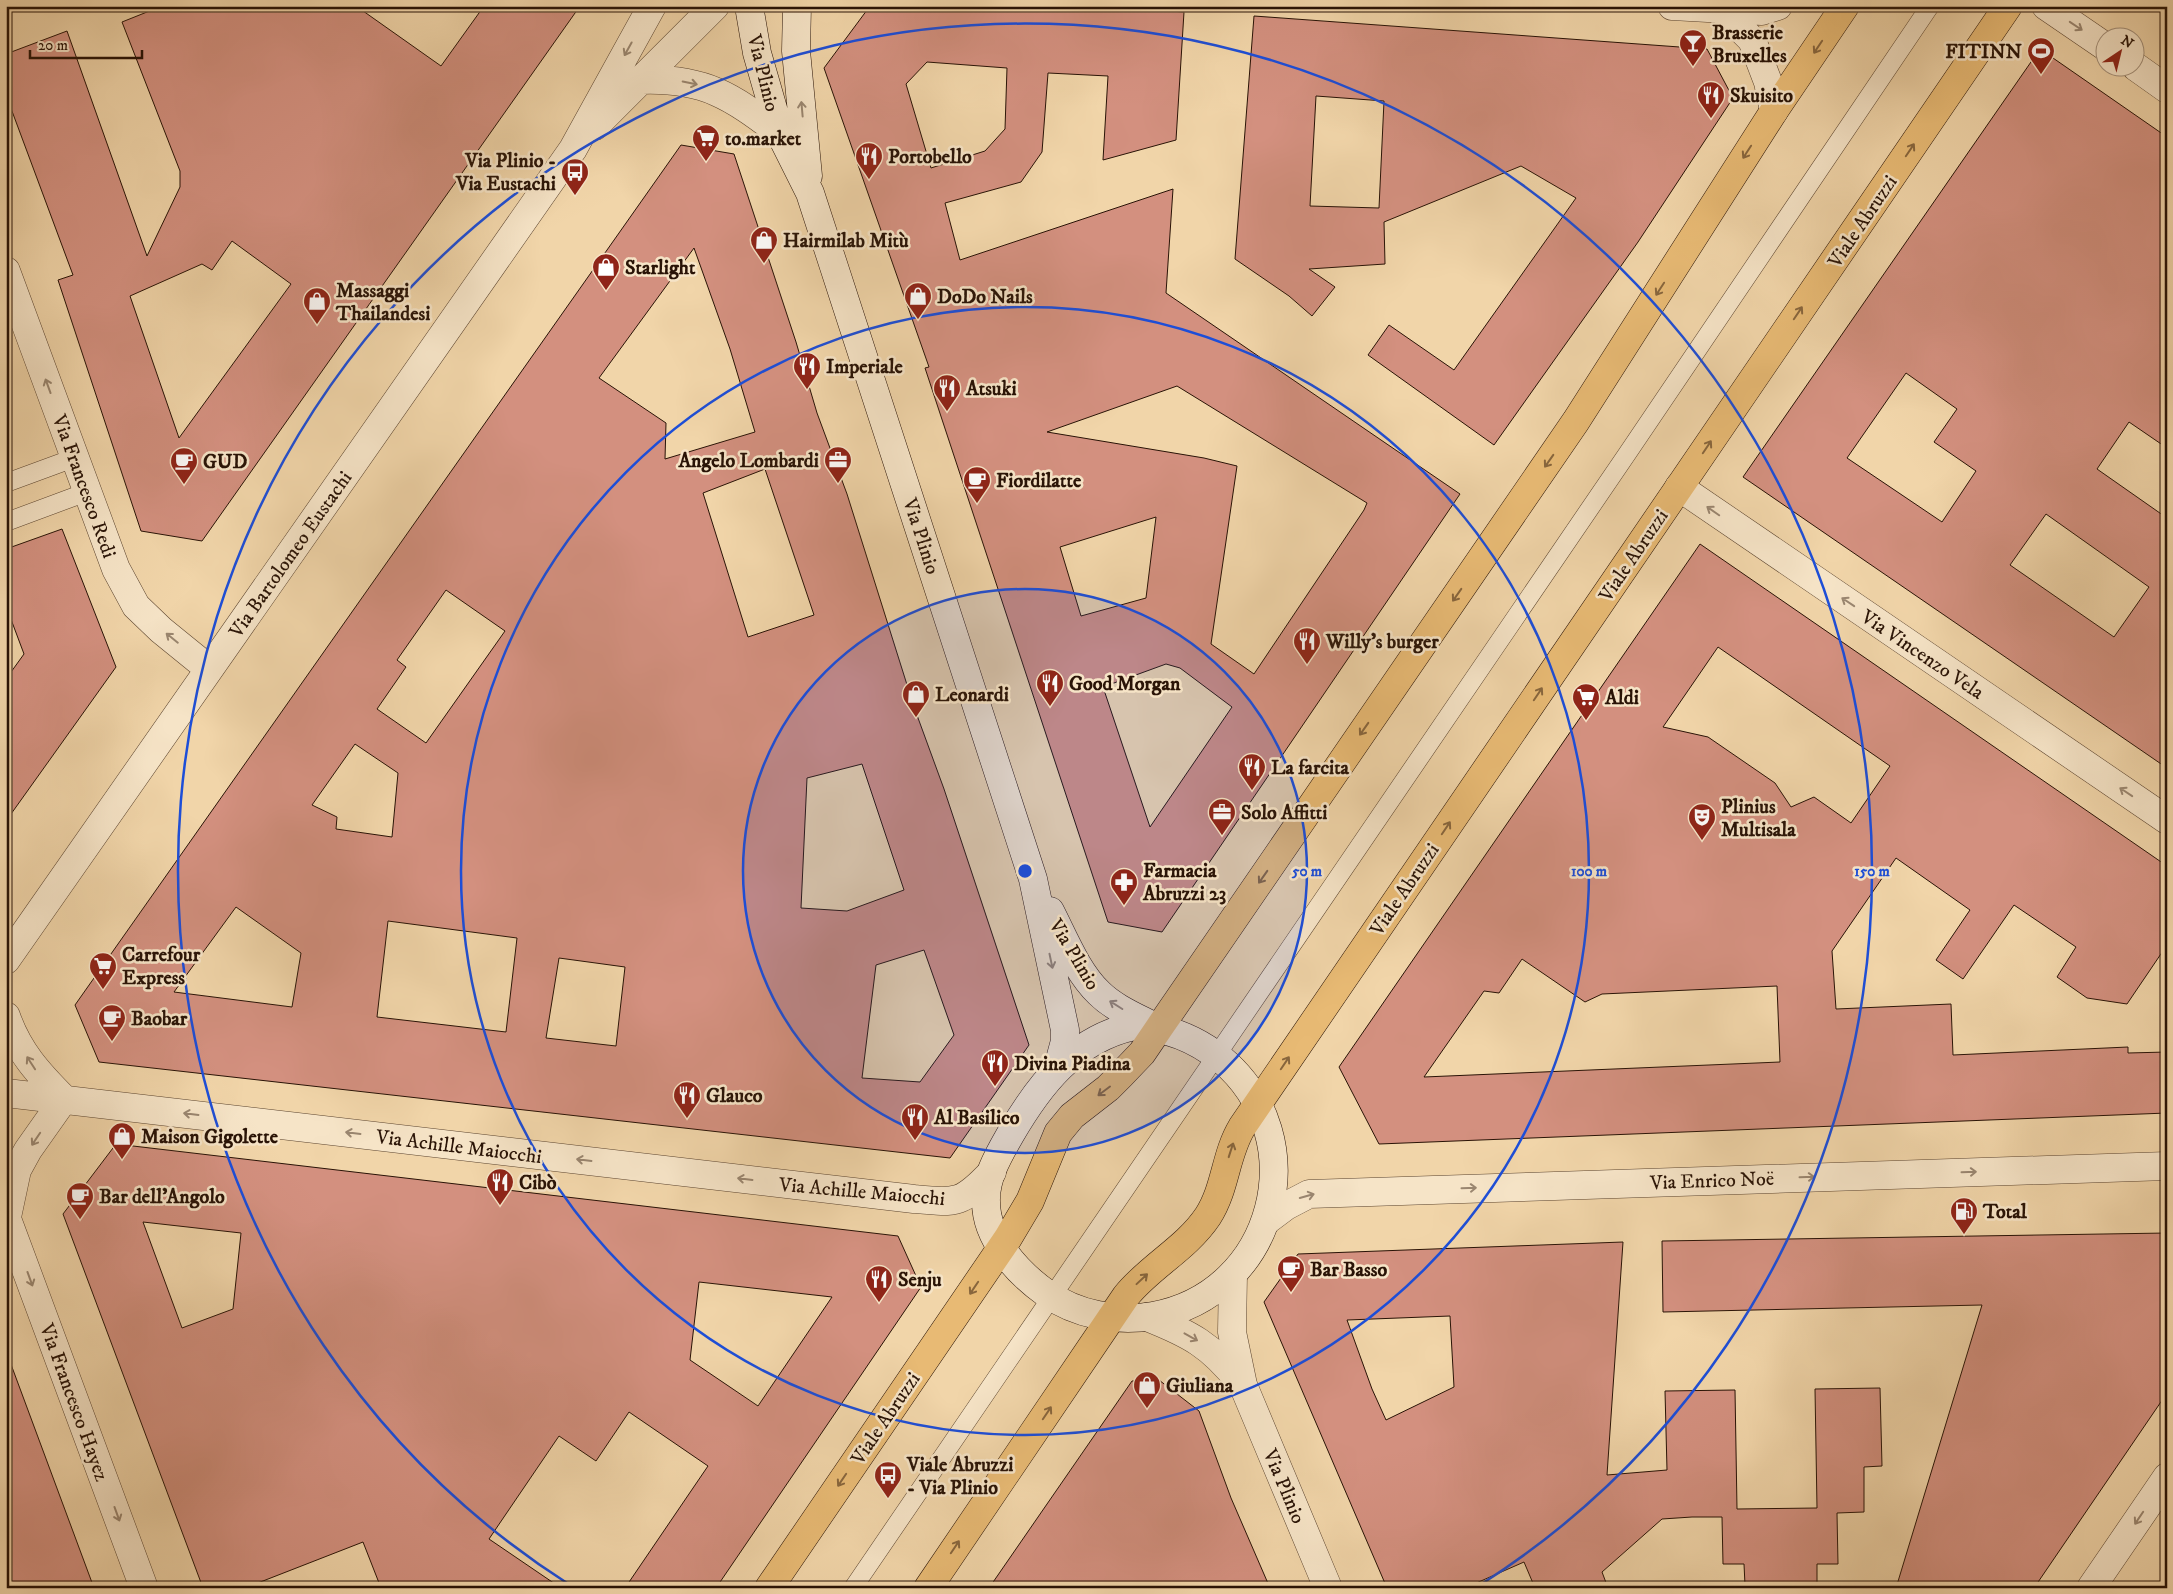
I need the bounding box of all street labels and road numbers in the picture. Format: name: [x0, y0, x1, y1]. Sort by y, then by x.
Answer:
street label: Via Plinio: [741, 31, 784, 114]
street label: Viale Abruzzi: [1823, 171, 1903, 274]
street label: Via Francesco Redi: [46, 410, 121, 562]
street label: Via Bartolomeo Eustachi: [224, 467, 358, 644]
street label: Via Plinio: [896, 494, 945, 578]
street label: Viale Abruzzi: [1594, 505, 1674, 608]
street label: Via Vincenzo Vela: [1855, 604, 1989, 706]
street label: Viale Abruzzi: [1365, 839, 1445, 942]
street label: Via Plinio: [1042, 914, 1105, 995]
street label: Via Achille Maiocchi: [374, 1125, 543, 1170]
street label: Via Enrico Noë: [1649, 1167, 1775, 1196]
street label: Via Achille Maiocchi: [777, 1173, 946, 1212]
street label: Via Francesco Hayez: [33, 1319, 114, 1485]
street label: Viale Abruzzi: [846, 1368, 926, 1471]
street label: Via Plinio: [1256, 1445, 1310, 1528]

